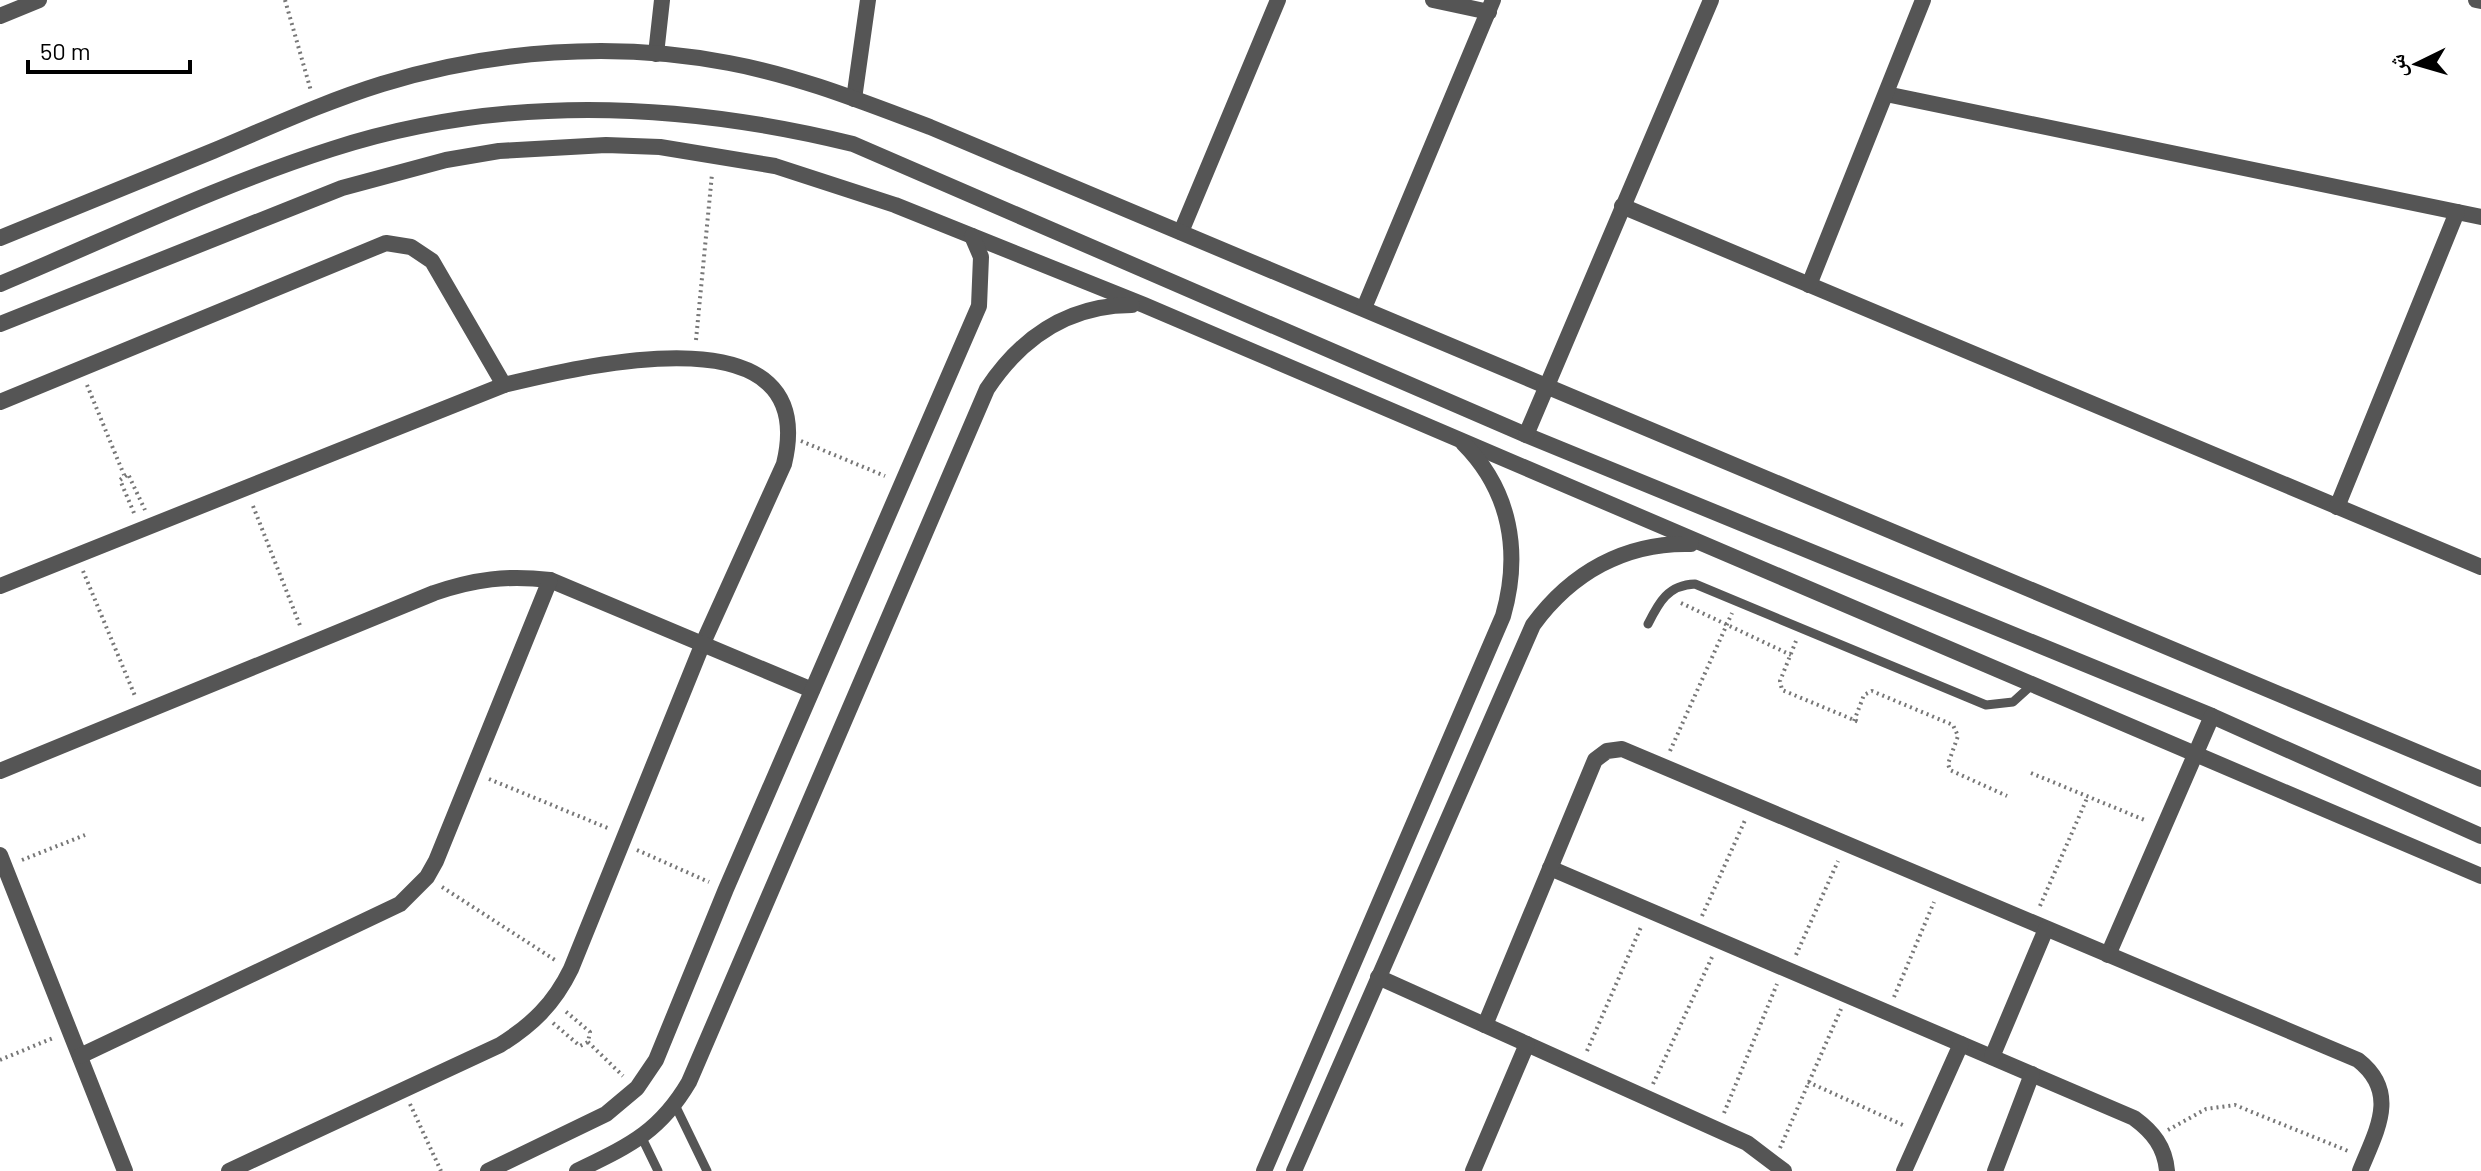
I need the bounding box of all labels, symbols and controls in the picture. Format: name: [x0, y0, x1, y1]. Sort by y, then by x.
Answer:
scale bar: [28, 24, 190, 74]
north arrow: [2377, 24, 2457, 104]
text: 50 m: [40, 36, 91, 65]
text: ش: [2382, 53, 2412, 79]

